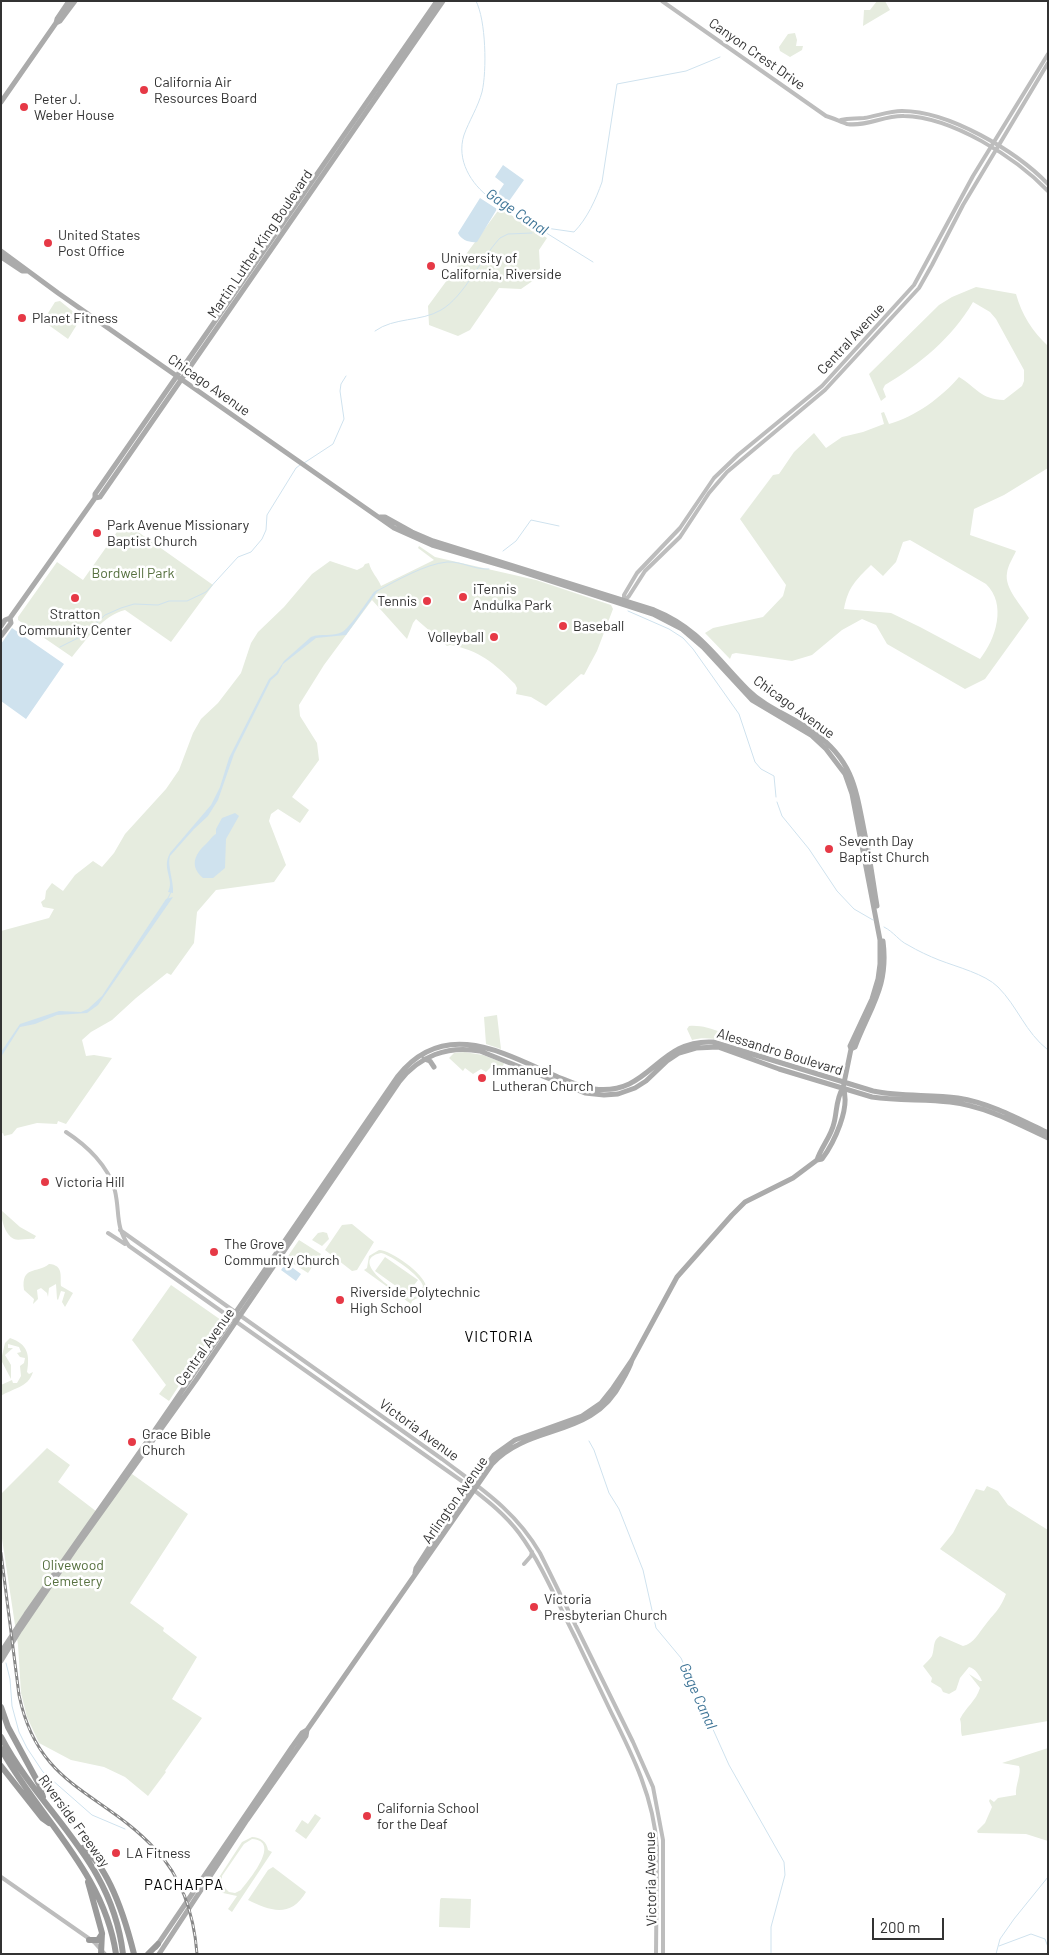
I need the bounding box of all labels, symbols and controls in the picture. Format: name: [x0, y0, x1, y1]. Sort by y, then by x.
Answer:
street label: Canyon Crest Drive: [706, 14, 808, 94]
place label: California Air Resources Board: [154, 74, 257, 106]
marker: California Air Resources Board: [138, 84, 150, 96]
place label: Peter J. Weber House: [34, 91, 114, 124]
marker: Peter J. Weber House: [18, 101, 30, 113]
street label: Martin Luther King Boulevard: [204, 167, 316, 321]
water label: Gage Canal: [483, 185, 551, 239]
place label: United States Post Office: [58, 227, 140, 260]
marker: United States Post Office: [42, 237, 54, 249]
place label: University of California, Riverside: [441, 250, 562, 282]
marker: University of California, Riverside: [425, 260, 437, 272]
street label: Central Avenue: [814, 300, 888, 378]
place label: Planet Fitness: [32, 310, 118, 326]
marker: Planet Fitness: [16, 312, 28, 324]
street label: Chicago Avenue: [165, 350, 253, 420]
place label: Park Avenue Missionary Baptist Church: [107, 517, 249, 550]
marker: Park Avenue Missionary Baptist Church: [91, 527, 103, 539]
park label: Bordwell Park: [91, 565, 175, 581]
place label: iTennis Andulka Park: [473, 581, 552, 614]
marker: iTennis Andulka Park: [457, 591, 469, 603]
marker: Stratton Community Center: [69, 592, 81, 604]
place label: Tennis: [377, 593, 417, 609]
marker: Tennis: [421, 595, 433, 607]
place label: Stratton Community Center: [18, 606, 132, 638]
place label: Baseball: [573, 618, 624, 634]
marker: Baseball: [557, 620, 569, 632]
place label: Volleyball: [427, 629, 484, 645]
marker: Volleyball: [488, 631, 500, 643]
street label: Chicago Avenue: [750, 672, 838, 742]
place label: Seventh Day Baptist Church: [839, 833, 929, 866]
marker: Seventh Day Baptist Church: [823, 843, 835, 855]
street label: Alessandro Boulevard: [715, 1025, 845, 1079]
place label: Immanuel Lutheran Church: [492, 1062, 593, 1094]
marker: Immanuel Lutheran Church: [476, 1072, 488, 1084]
place label: Victoria Hill: [55, 1174, 124, 1190]
marker: Victoria Hill: [39, 1176, 51, 1188]
place label: The Grove Community Church: [224, 1236, 340, 1268]
marker: The Grove Community Church: [208, 1246, 220, 1258]
place label: Riverside Polytechnic High School: [350, 1284, 480, 1316]
marker: Riverside Polytechnic High School: [334, 1294, 346, 1306]
street label: Central Avenue: [172, 1305, 238, 1389]
district label: VICTORIA: [463, 1328, 535, 1346]
street label: Victoria Avenue: [376, 1395, 462, 1465]
place label: Grace Bible Church: [142, 1426, 211, 1458]
marker: Grace Bible Church: [126, 1436, 138, 1448]
street label: Arlington Avenue: [419, 1453, 491, 1547]
park label: Olivewood Cemetery: [42, 1557, 104, 1590]
place label: Victoria Presbyterian Church: [544, 1591, 667, 1624]
marker: Victoria Presbyterian Church: [528, 1601, 540, 1613]
water label: Gage Canal: [675, 1660, 721, 1732]
street label: Riverside Freeway: [35, 1771, 113, 1871]
place label: California School for the Deaf: [377, 1800, 479, 1832]
marker: California School for the Deaf: [361, 1810, 373, 1822]
street label: Victoria Avenue: [642, 1831, 660, 1927]
place label: LA Fitness: [126, 1845, 190, 1861]
marker: LA Fitness: [110, 1847, 122, 1859]
district label: PACHAPPA: [143, 1876, 225, 1894]
scale bar: [874, 1908, 946, 1940]
text: 200 m: [880, 1918, 920, 1936]

